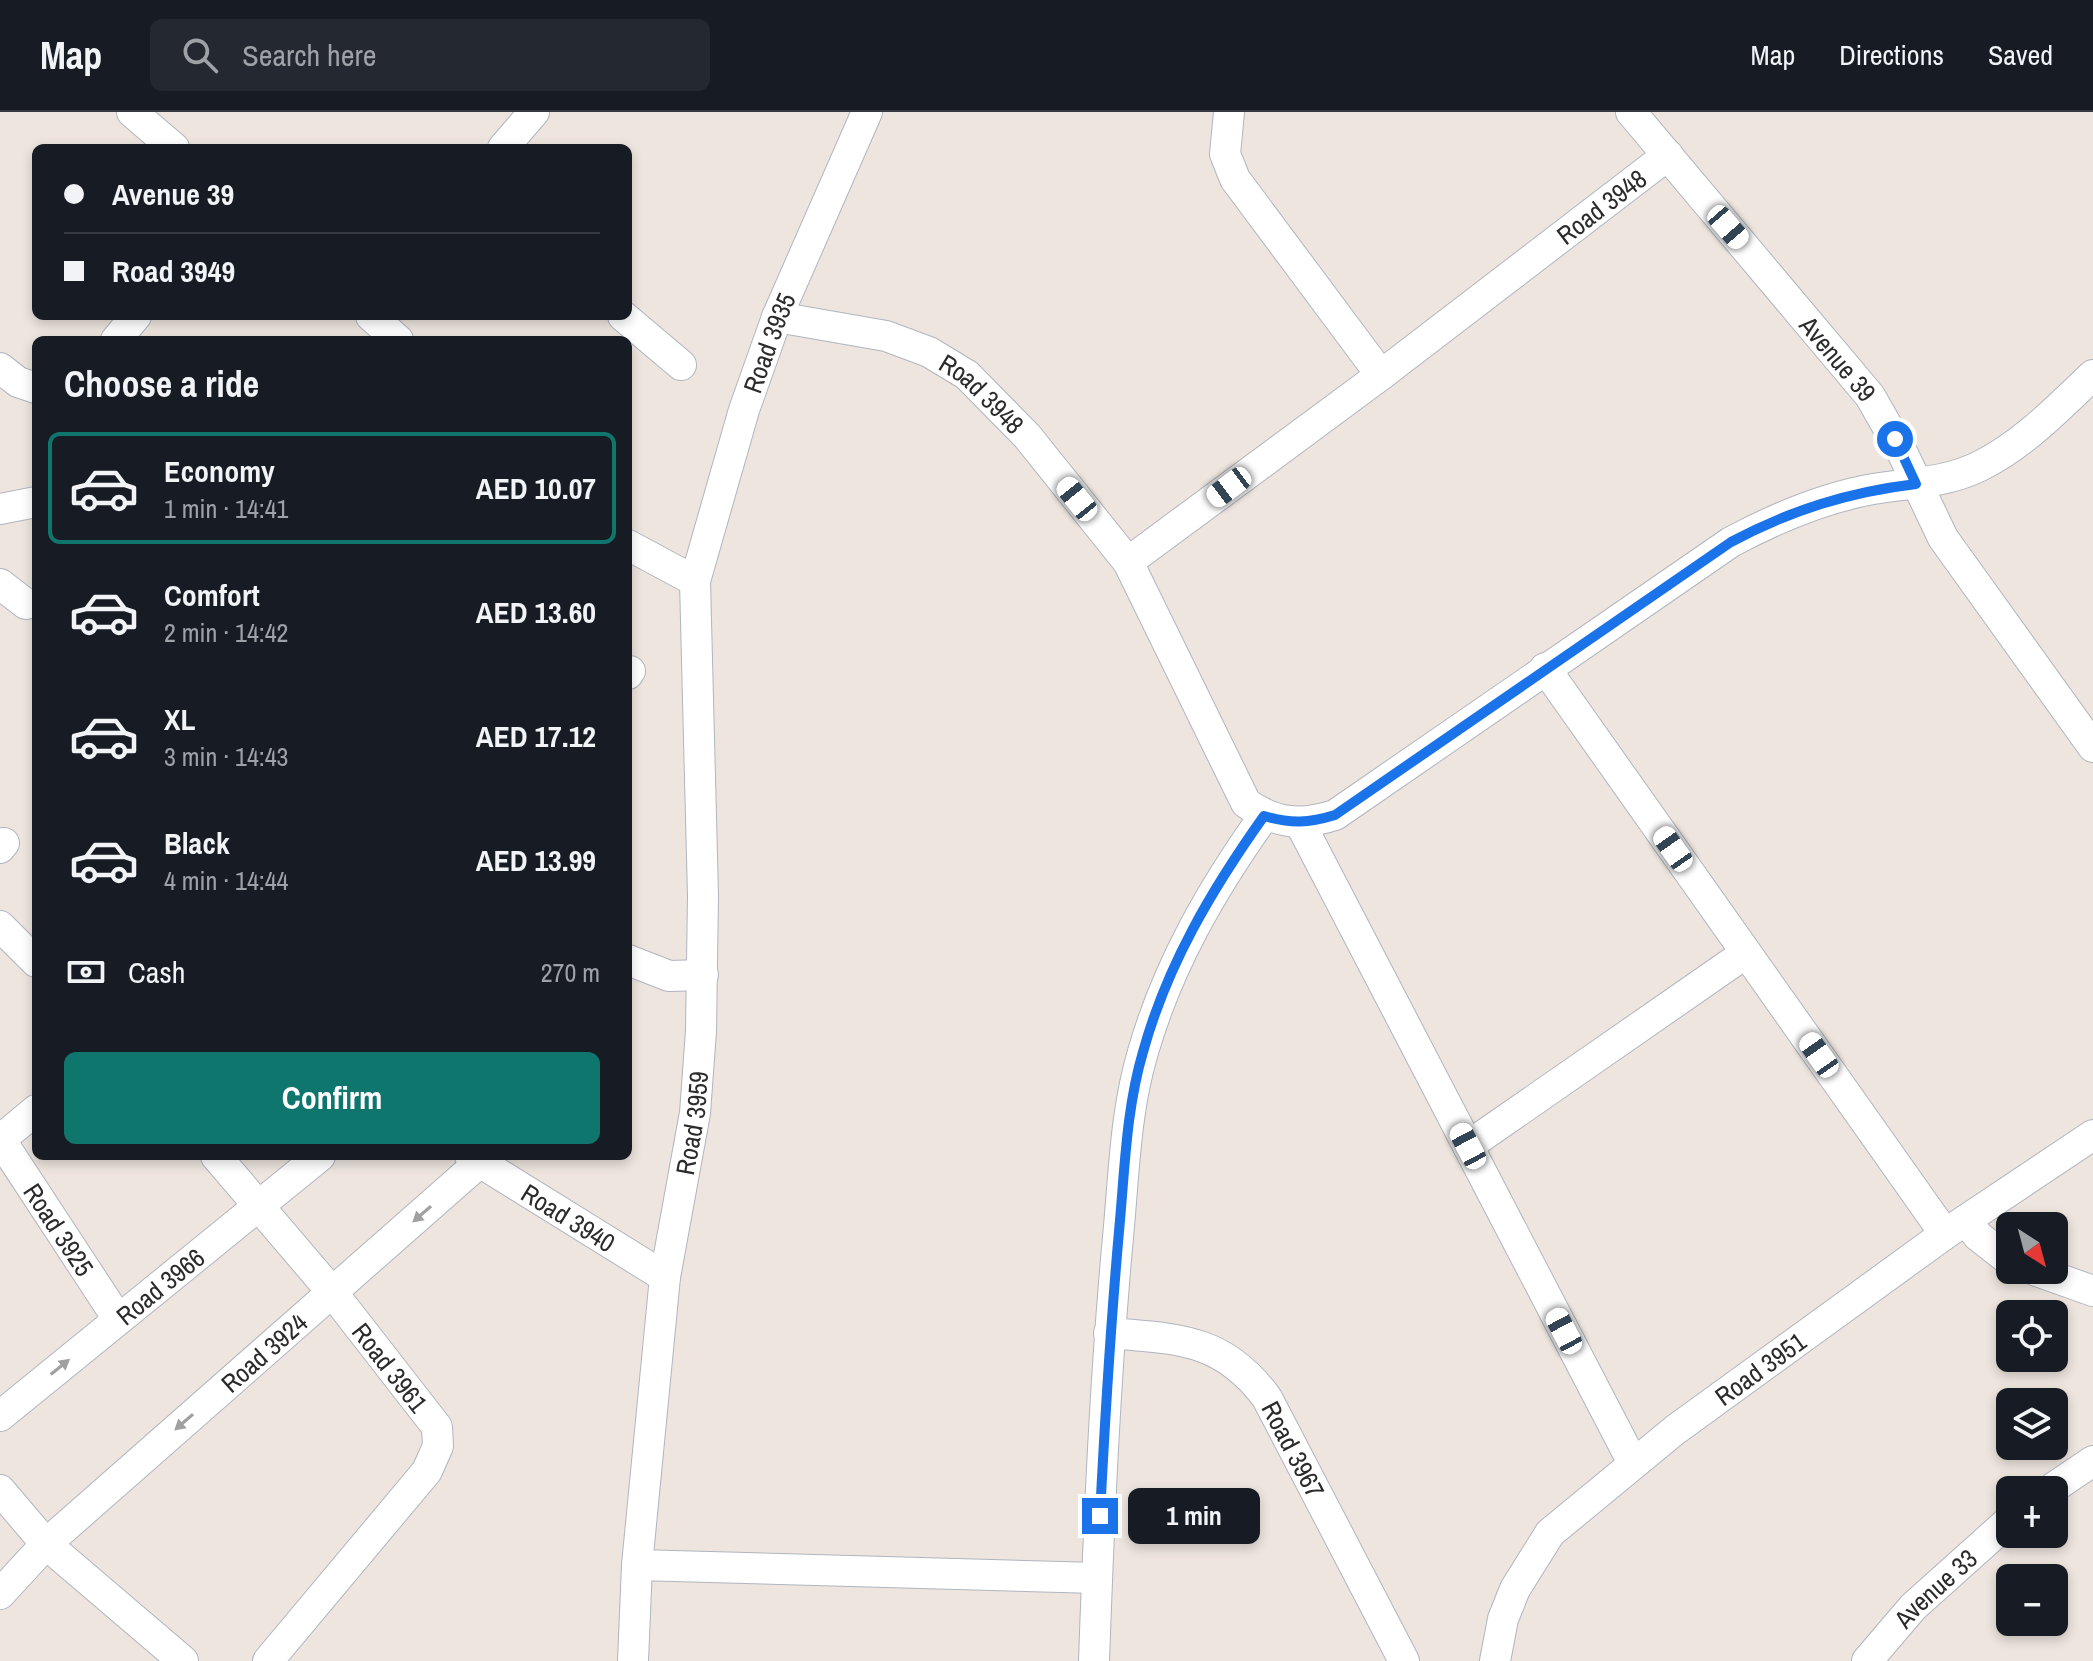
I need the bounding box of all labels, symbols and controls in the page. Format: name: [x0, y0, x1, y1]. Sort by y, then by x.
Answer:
search box: [150, 19, 710, 91]
text: Map: [40, 30, 102, 81]
icon: search: [178, 33, 222, 77]
text: Search here: [242, 35, 376, 75]
text: Map: [1751, 36, 1795, 74]
text: Directions: [1839, 36, 1944, 74]
text: Saved: [1988, 36, 2053, 74]
street label: Road 3948: [1549, 161, 1653, 252]
text: Avenue 39: [112, 174, 234, 214]
car: [1703, 201, 1753, 253]
text: Road 3949: [112, 251, 235, 291]
street label: Road 3935: [734, 287, 803, 398]
street label: Avenue 39: [1792, 307, 1884, 409]
street label: Road 3948: [933, 345, 1032, 441]
text: Choose a ride: [64, 360, 259, 408]
route start: [1877, 421, 1913, 457]
text: Economy: [164, 451, 275, 491]
icon: car: [68, 452, 140, 524]
car: [1203, 463, 1255, 511]
text: AED 10.07: [476, 468, 596, 508]
car: [1053, 473, 1101, 525]
text: 1 min · 14:41: [164, 491, 288, 526]
text: Comfort: [164, 575, 260, 615]
icon: car: [68, 576, 140, 648]
text: AED 13.60: [476, 592, 596, 632]
text: 2 min · 14:42: [164, 615, 288, 650]
text: XL: [164, 699, 195, 739]
icon: car: [68, 700, 140, 772]
text: AED 17.12: [476, 716, 596, 756]
text: 3 min · 14:43: [164, 739, 288, 774]
car: [1649, 822, 1697, 876]
text: Black: [164, 823, 230, 863]
icon: car: [68, 824, 140, 896]
text: AED 13.99: [476, 840, 596, 880]
text: 4 min · 14:44: [164, 863, 288, 898]
icon: cash: [64, 950, 108, 994]
text: Cash: [128, 952, 185, 992]
text: 270 m: [541, 955, 600, 990]
car: [1795, 1028, 1843, 1082]
button: Confirm: [64, 1052, 600, 1144]
street label: Road 3959: [667, 1070, 716, 1177]
car: [1446, 1119, 1490, 1173]
street label: Road 3940: [515, 1175, 622, 1260]
street label: Road 3925: [16, 1176, 102, 1283]
one-way arrow: [412, 1204, 431, 1222]
north arrow: [1996, 1212, 2068, 1284]
map controls: [1996, 1212, 2068, 1636]
street label: Road 3966: [108, 1240, 211, 1333]
button: locate: [1996, 1300, 2068, 1372]
car: [1542, 1304, 1586, 1358]
street label: Road 3924: [213, 1305, 315, 1400]
street label: Road 3961: [345, 1315, 436, 1419]
street label: Road 3951: [1707, 1323, 1813, 1413]
one-way arrow: [50, 1358, 71, 1375]
button: layers: [1996, 1388, 2068, 1460]
street label: Road 3967: [1254, 1395, 1333, 1504]
one-way arrow: [175, 1413, 195, 1430]
button: +: [1996, 1476, 2068, 1548]
callout: 1 min: [1128, 1488, 1260, 1544]
route end: [1082, 1498, 1118, 1534]
text: 1 min: [1166, 1498, 1222, 1533]
street label: Avenue 33: [1885, 1541, 1984, 1636]
button: −: [1996, 1564, 2068, 1636]

